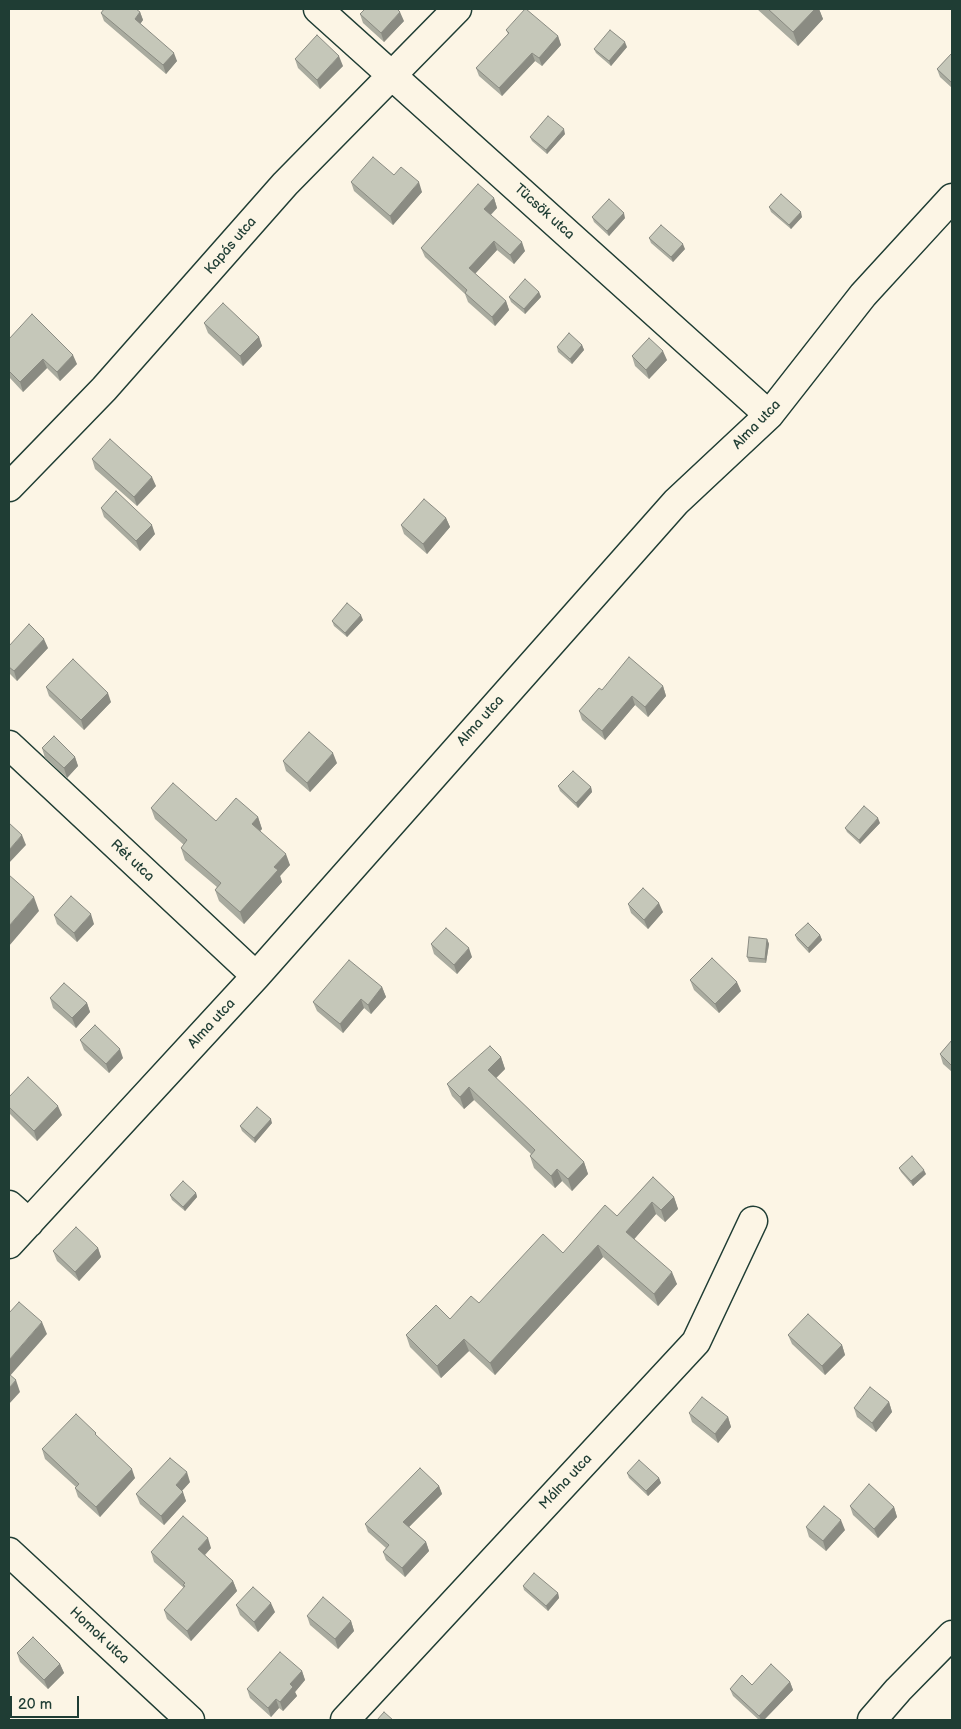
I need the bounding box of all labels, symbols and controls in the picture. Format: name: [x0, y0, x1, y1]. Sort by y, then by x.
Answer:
street label: Tücsök utca: [510, 181, 578, 243]
street label: Kapás utca: [202, 214, 260, 278]
street label: Alma utca: [729, 397, 785, 453]
street label: Alma utca: [454, 692, 508, 750]
street label: Rét utca: [107, 837, 157, 885]
street label: Alma utca: [185, 996, 239, 1052]
street label: Málna utca: [536, 1451, 596, 1513]
street label: Homok utca: [66, 1604, 132, 1668]
scale bar: [12, 1686, 81, 1718]
text: 20 m: [18, 1695, 52, 1714]

